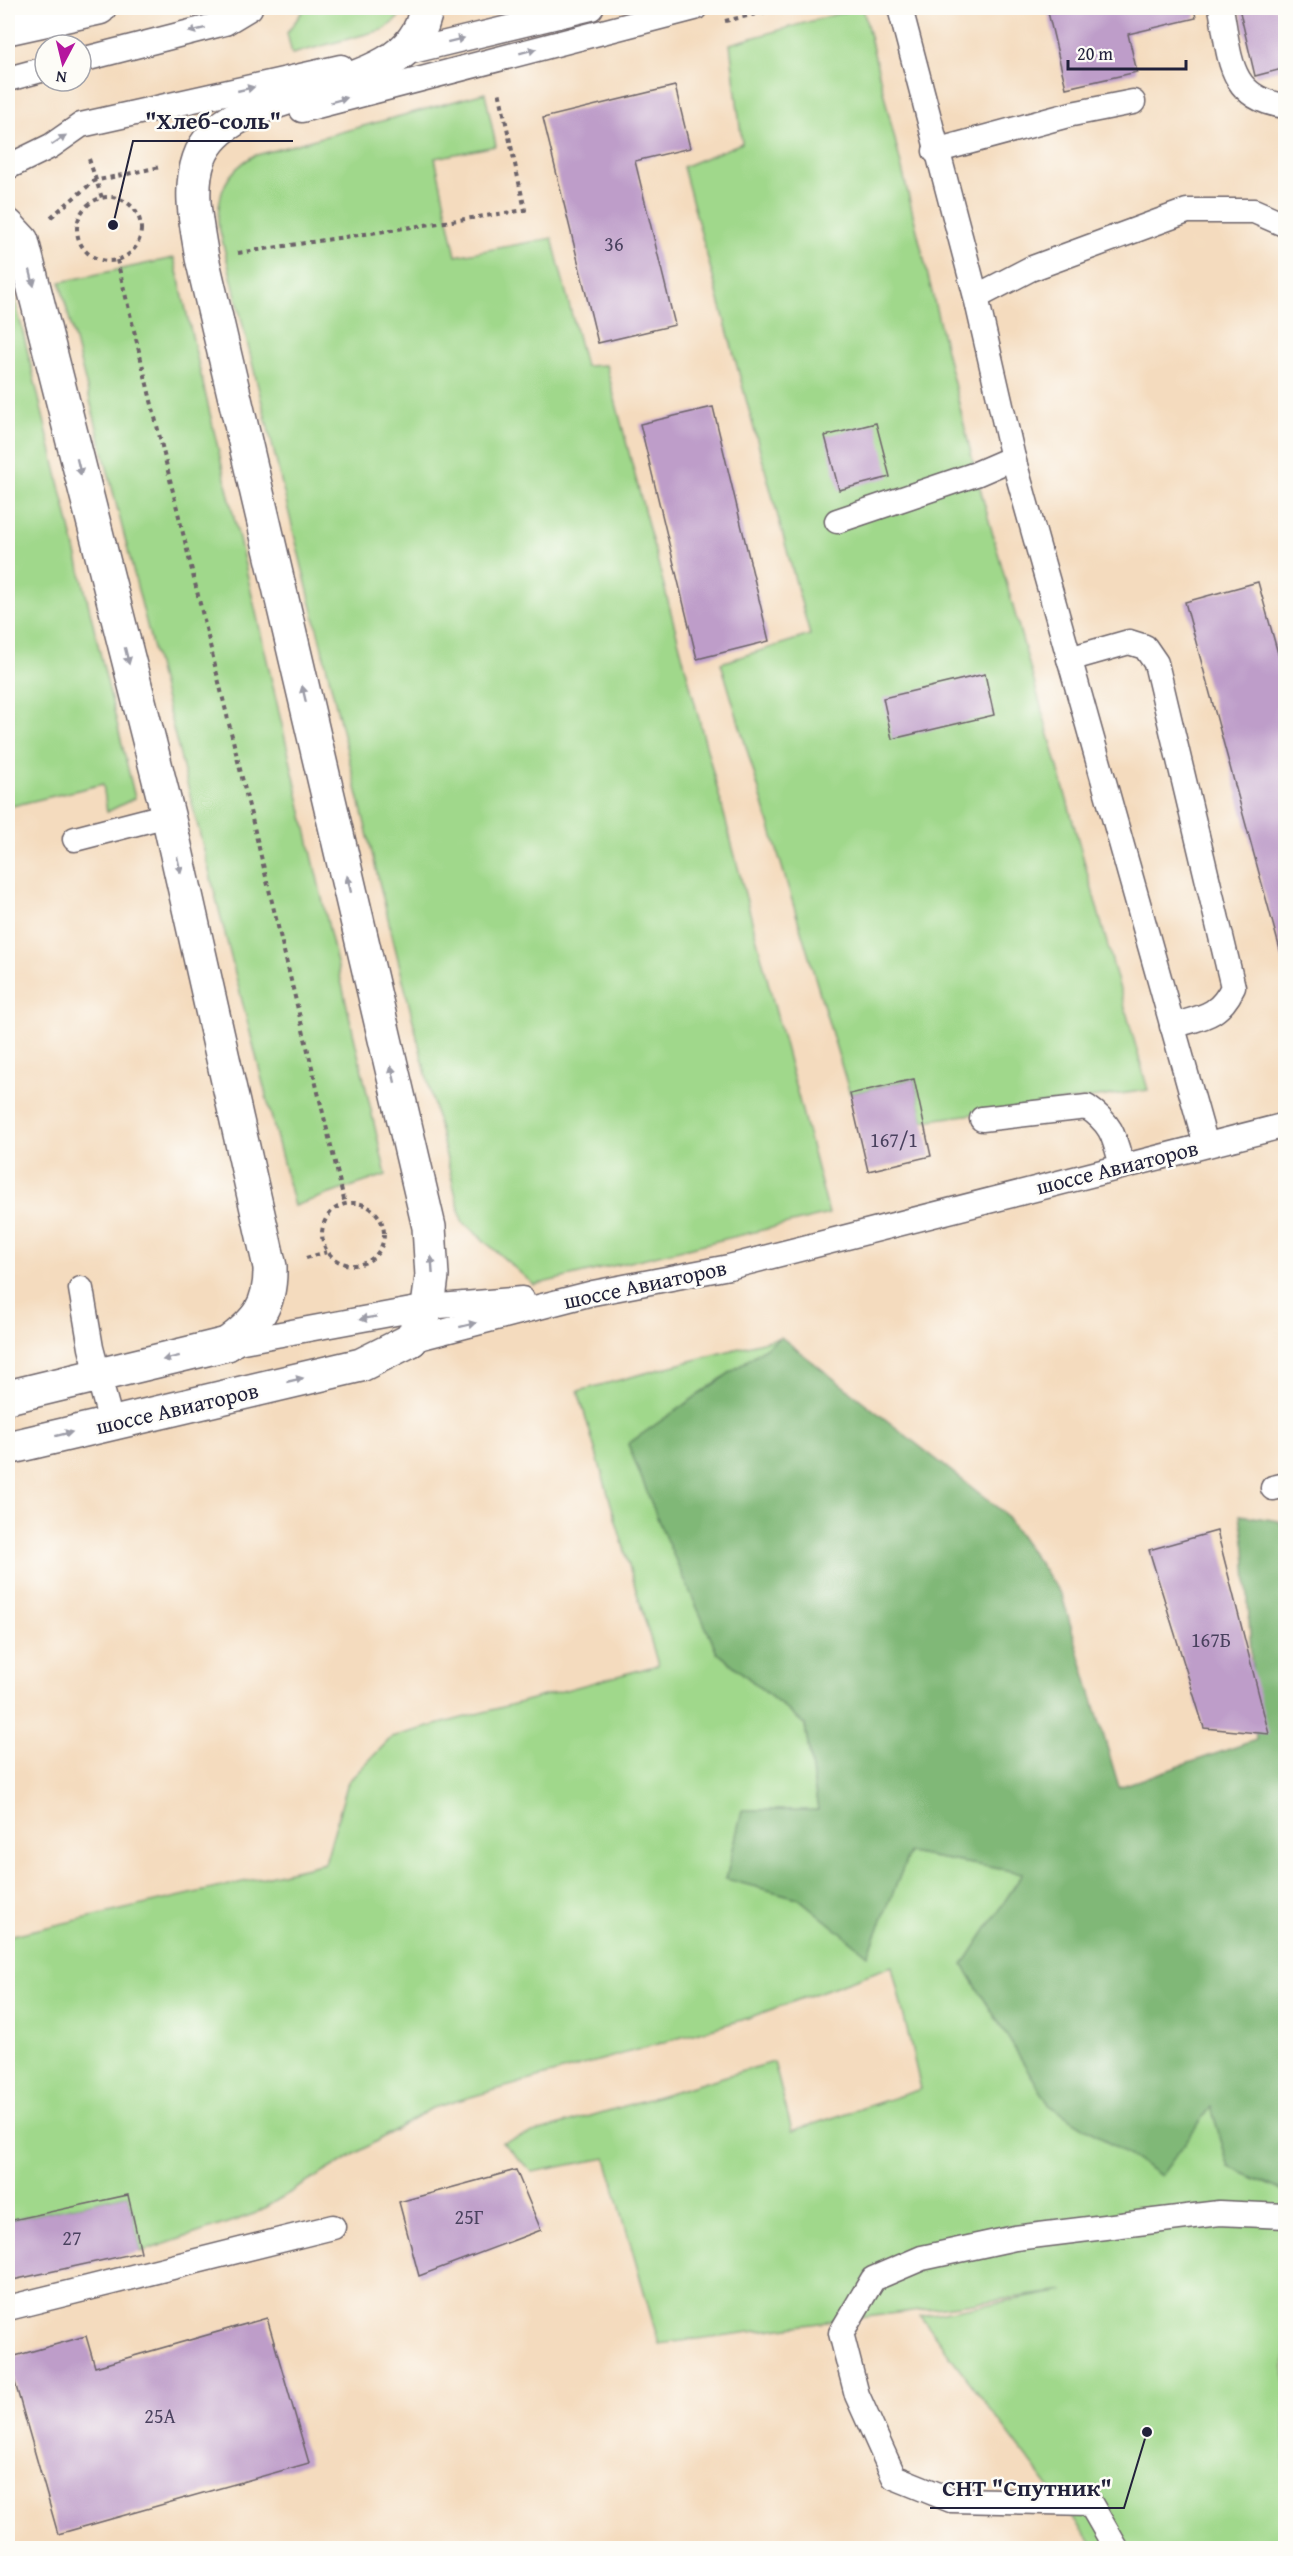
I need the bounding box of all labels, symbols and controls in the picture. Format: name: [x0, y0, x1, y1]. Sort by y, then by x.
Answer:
one-way arrow: [188, 26, 206, 36]
north arrow: [33, 33, 93, 93]
scale bar: [1068, 33, 1186, 71]
one-way arrow: [447, 35, 465, 45]
text: 20 m: [1077, 40, 1113, 67]
one-way arrow: [519, 46, 537, 55]
text: N: [54, 65, 68, 90]
one-way arrow: [236, 83, 255, 93]
one-way arrow: [330, 95, 348, 104]
callout: "Хлеб-соль": [133, 99, 293, 141]
text: "Хлеб-соль": [145, 103, 281, 138]
one-way arrow: [51, 134, 67, 146]
house number: 36: [604, 229, 624, 258]
one-way arrow: [27, 268, 37, 287]
one-way arrow: [75, 457, 85, 476]
one-way arrow: [123, 646, 133, 665]
one-way arrow: [299, 685, 308, 704]
one-way arrow: [175, 856, 185, 875]
one-way arrow: [343, 875, 353, 893]
one-way arrow: [388, 1065, 398, 1083]
house number: 167/1: [870, 1125, 918, 1154]
street label: шоссе Авиаторов: [1033, 1131, 1201, 1203]
street label: шоссе Авиаторов: [561, 1251, 729, 1317]
one-way arrow: [427, 1255, 436, 1274]
one-way arrow: [358, 1314, 377, 1323]
one-way arrow: [458, 1320, 477, 1330]
one-way arrow: [161, 1354, 180, 1364]
street label: шоссе Авиаторов: [93, 1374, 261, 1442]
one-way arrow: [286, 1375, 304, 1385]
one-way arrow: [55, 1428, 73, 1438]
house number: 167Б: [1191, 1625, 1231, 1654]
house number: 25Г: [455, 2202, 484, 2231]
house number: 27: [62, 2223, 82, 2252]
house number: 25А: [144, 2401, 176, 2430]
callout: СНТ "Спутник": [930, 2466, 1124, 2508]
text: СНТ "Спутник": [942, 2470, 1112, 2505]

